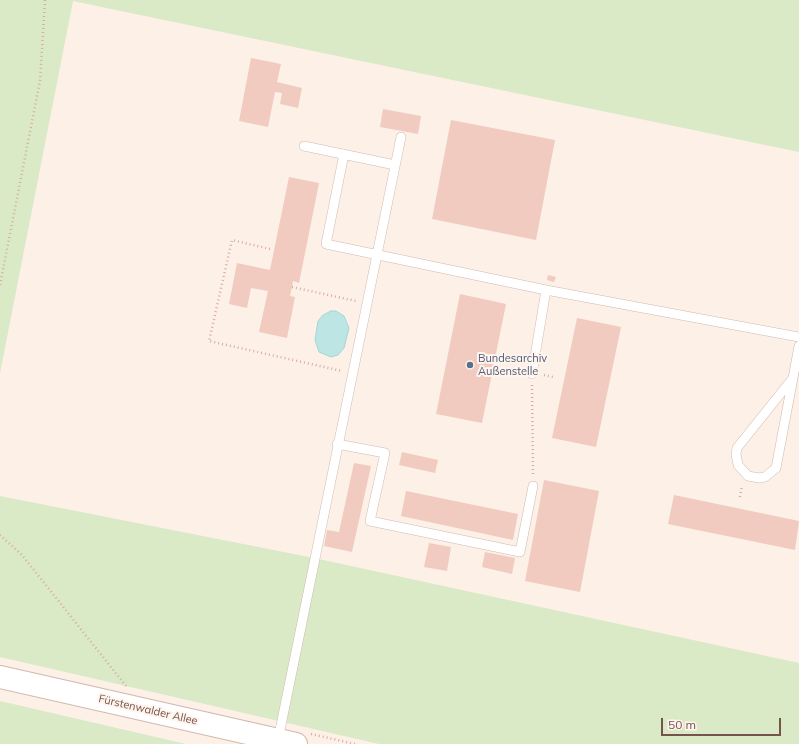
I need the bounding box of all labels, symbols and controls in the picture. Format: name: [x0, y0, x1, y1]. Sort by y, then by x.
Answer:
place label: Bundesarchiv Außenstelle: [478, 352, 547, 378]
marker: Bundesarchiv Außenstelle: [465, 360, 475, 370]
street label: Fürstenwalder Allee: [97, 692, 199, 728]
scale bar: [663, 710, 783, 736]
text: 50 m: [668, 717, 696, 732]

